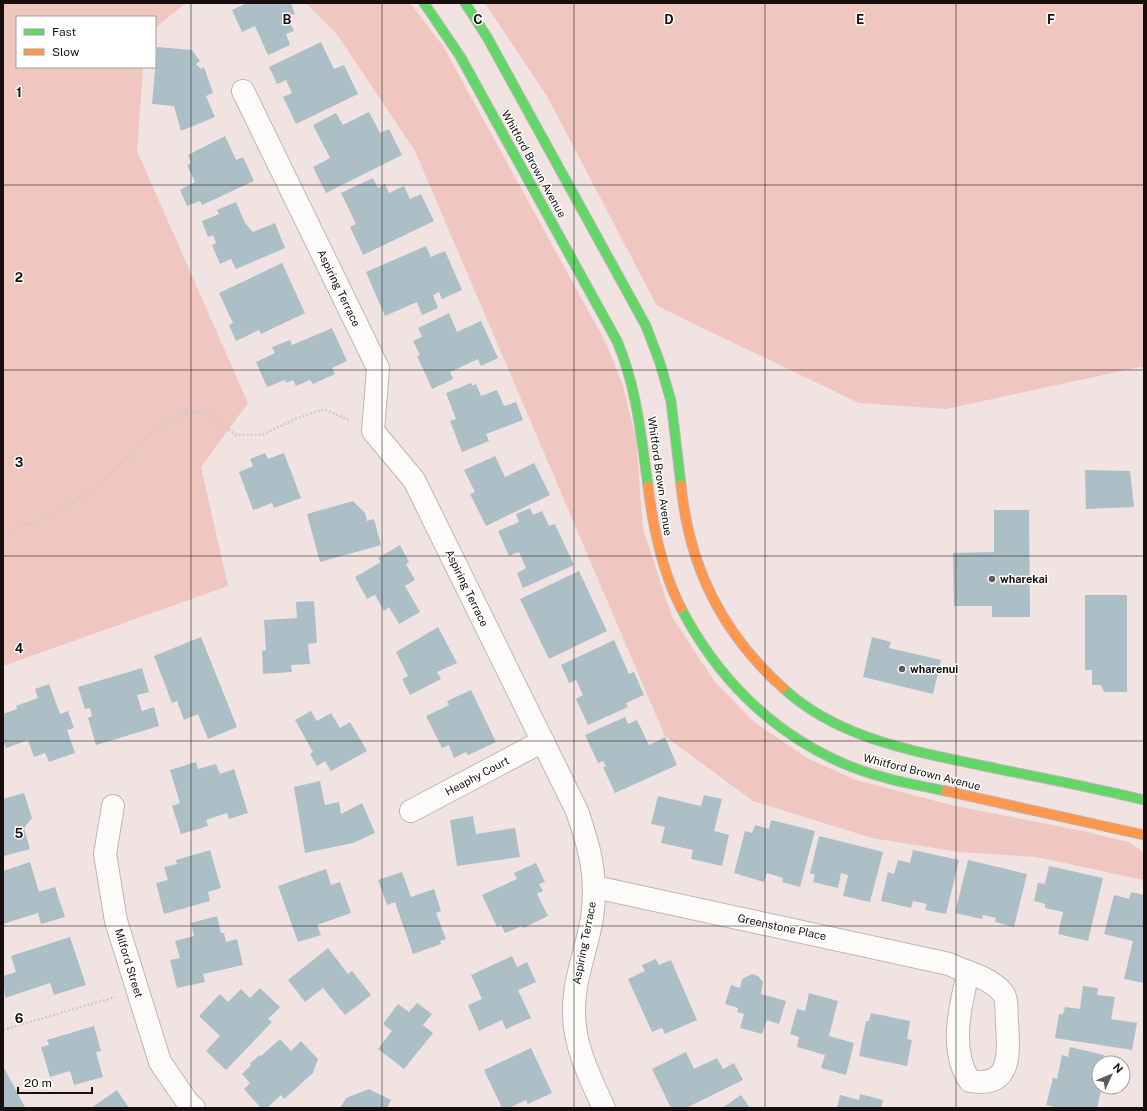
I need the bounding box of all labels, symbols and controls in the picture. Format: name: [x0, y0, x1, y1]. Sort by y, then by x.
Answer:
text: B: [283, 12, 292, 27]
text: C: [473, 12, 483, 27]
text: D: [664, 12, 674, 27]
text: E: [856, 12, 864, 27]
text: F: [1047, 12, 1055, 27]
legend: [16, 16, 156, 68]
text: Fast: [52, 25, 77, 39]
text: Slow: [52, 45, 80, 59]
text: 1: [16, 85, 22, 100]
street label: Whitford Brown Avenue: [500, 108, 568, 220]
street label: Aspiring Terrace: [315, 248, 363, 328]
text: 2: [15, 270, 23, 285]
street label: Whitford Brown Avenue: [646, 416, 674, 536]
text: 3: [15, 455, 24, 470]
street label: Aspiring Terrace: [443, 548, 491, 628]
place label: wharekai: [1000, 573, 1048, 585]
marker: wharekai: [987, 574, 997, 584]
text: 4: [15, 641, 24, 656]
place label: wharenui: [910, 663, 958, 675]
marker: wharenui: [897, 664, 907, 674]
street label: Whitford Brown Avenue: [862, 752, 982, 792]
street label: Heaphy Court: [443, 754, 511, 798]
text: 5: [15, 826, 24, 841]
street label: Aspiring Terrace: [570, 901, 598, 985]
street label: Greenstone Place: [736, 912, 828, 942]
street label: Milford Street: [113, 927, 145, 999]
text: 6: [15, 1011, 24, 1026]
north arrow: [1091, 1055, 1131, 1095]
text: N: [1111, 1061, 1125, 1075]
scale bar: [18, 1069, 92, 1095]
text: 20 m: [24, 1076, 52, 1090]

